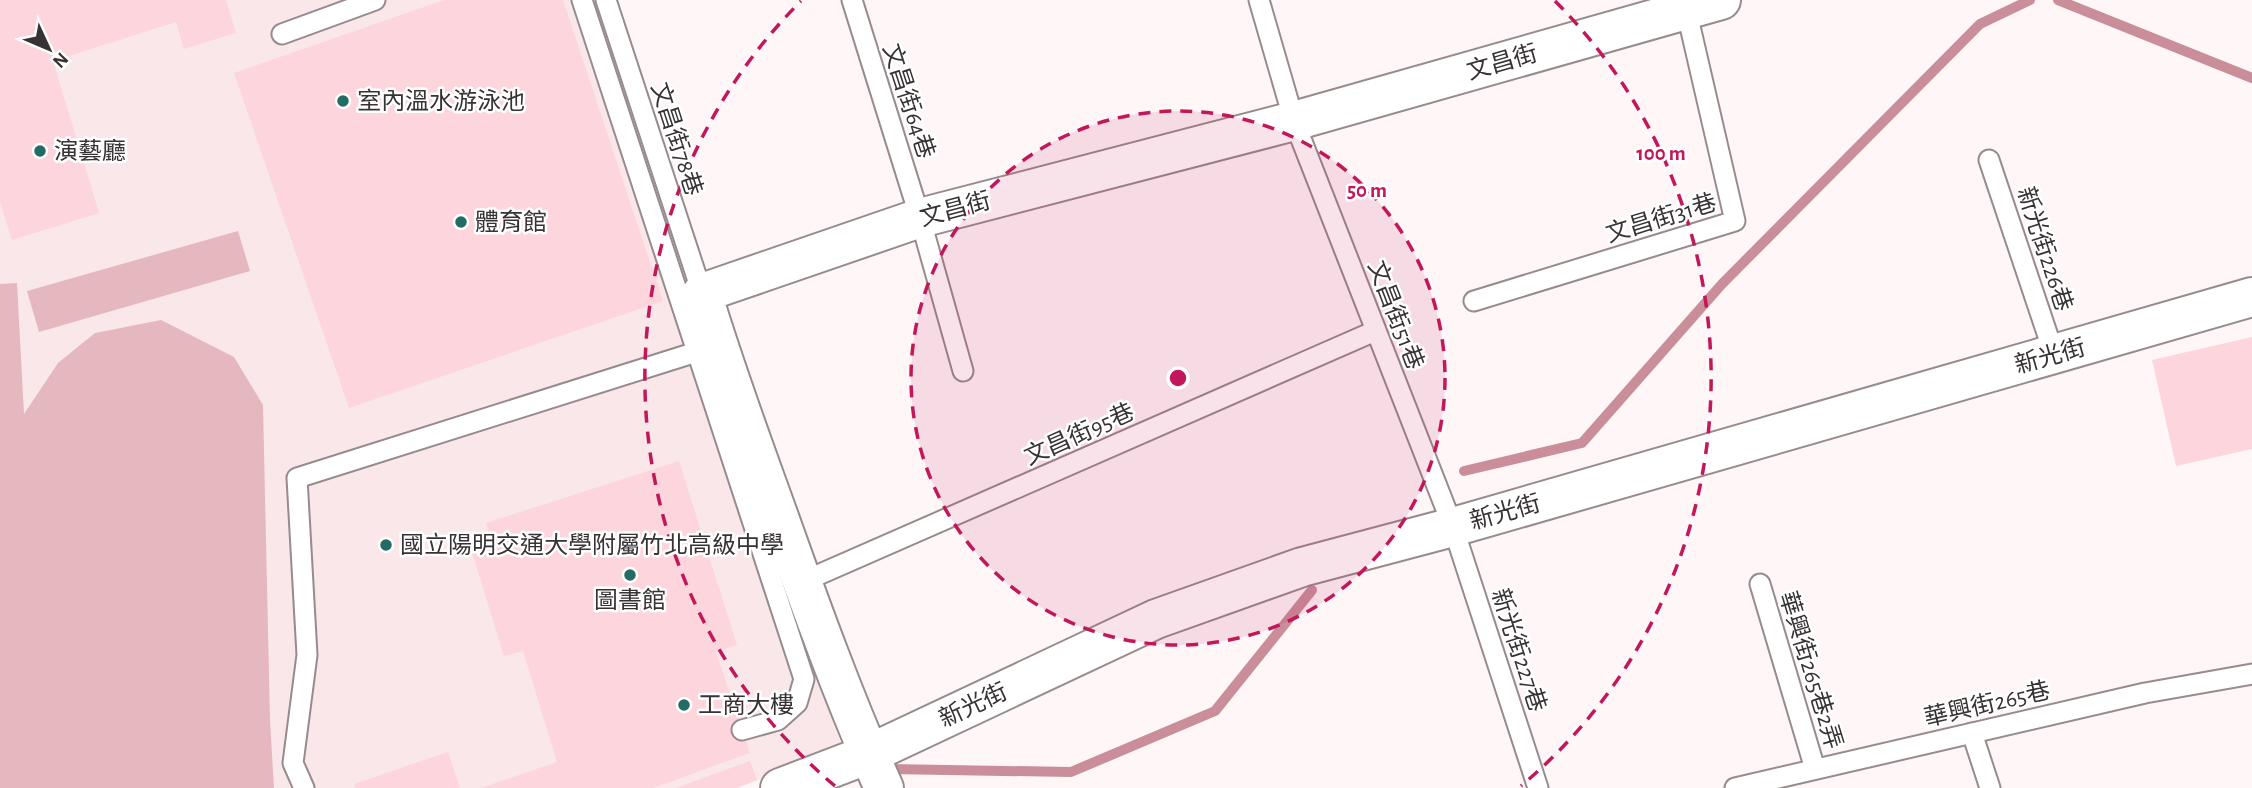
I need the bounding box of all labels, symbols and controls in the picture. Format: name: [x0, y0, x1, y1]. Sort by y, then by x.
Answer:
north arrow: [14, 14, 84, 84]
street label: 文昌街64巷: [878, 40, 940, 162]
street label: 文昌街: [1464, 40, 1540, 84]
text: N: [49, 48, 72, 71]
street label: 文昌街78巷: [646, 79, 708, 199]
place label: 室內溫水游泳池: [357, 88, 525, 114]
marker: 室內溫水游泳池: [335, 93, 351, 109]
place label: 演藝廳: [54, 138, 126, 164]
marker: 演藝廳: [32, 143, 48, 159]
text: 100 m: [1636, 143, 1686, 164]
text: 50 m: [1347, 180, 1387, 201]
street label: 新光街226巷: [2013, 184, 2077, 314]
street label: 文昌街: [917, 187, 993, 231]
street label: 文昌街31巷: [1603, 189, 1719, 247]
place label: 體育館: [475, 209, 547, 235]
marker: 體育館: [453, 214, 469, 230]
street label: 文昌街51巷: [1363, 257, 1429, 373]
street label: 新光街: [2012, 334, 2088, 378]
centre of rings: [1166, 366, 1190, 390]
street label: 文昌街95巷: [1020, 398, 1138, 470]
street label: 新光街: [1467, 490, 1543, 534]
place label: 國立陽明交通大學附屬竹北高級中學: [400, 532, 784, 558]
marker: 國立陽明交通大學附屬竹北高級中學: [378, 537, 394, 553]
marker: 圖書館: [622, 567, 638, 583]
street label: 新光街227巷: [1487, 585, 1551, 715]
place label: 圖書館: [594, 587, 666, 613]
street label: 華興街265巷2弄: [1775, 588, 1847, 752]
street label: 華興街265巷: [1922, 677, 2052, 731]
street label: 新光街: [935, 678, 1011, 732]
place label: 工商大樓: [698, 692, 794, 718]
marker: 工商大樓: [676, 697, 692, 713]

